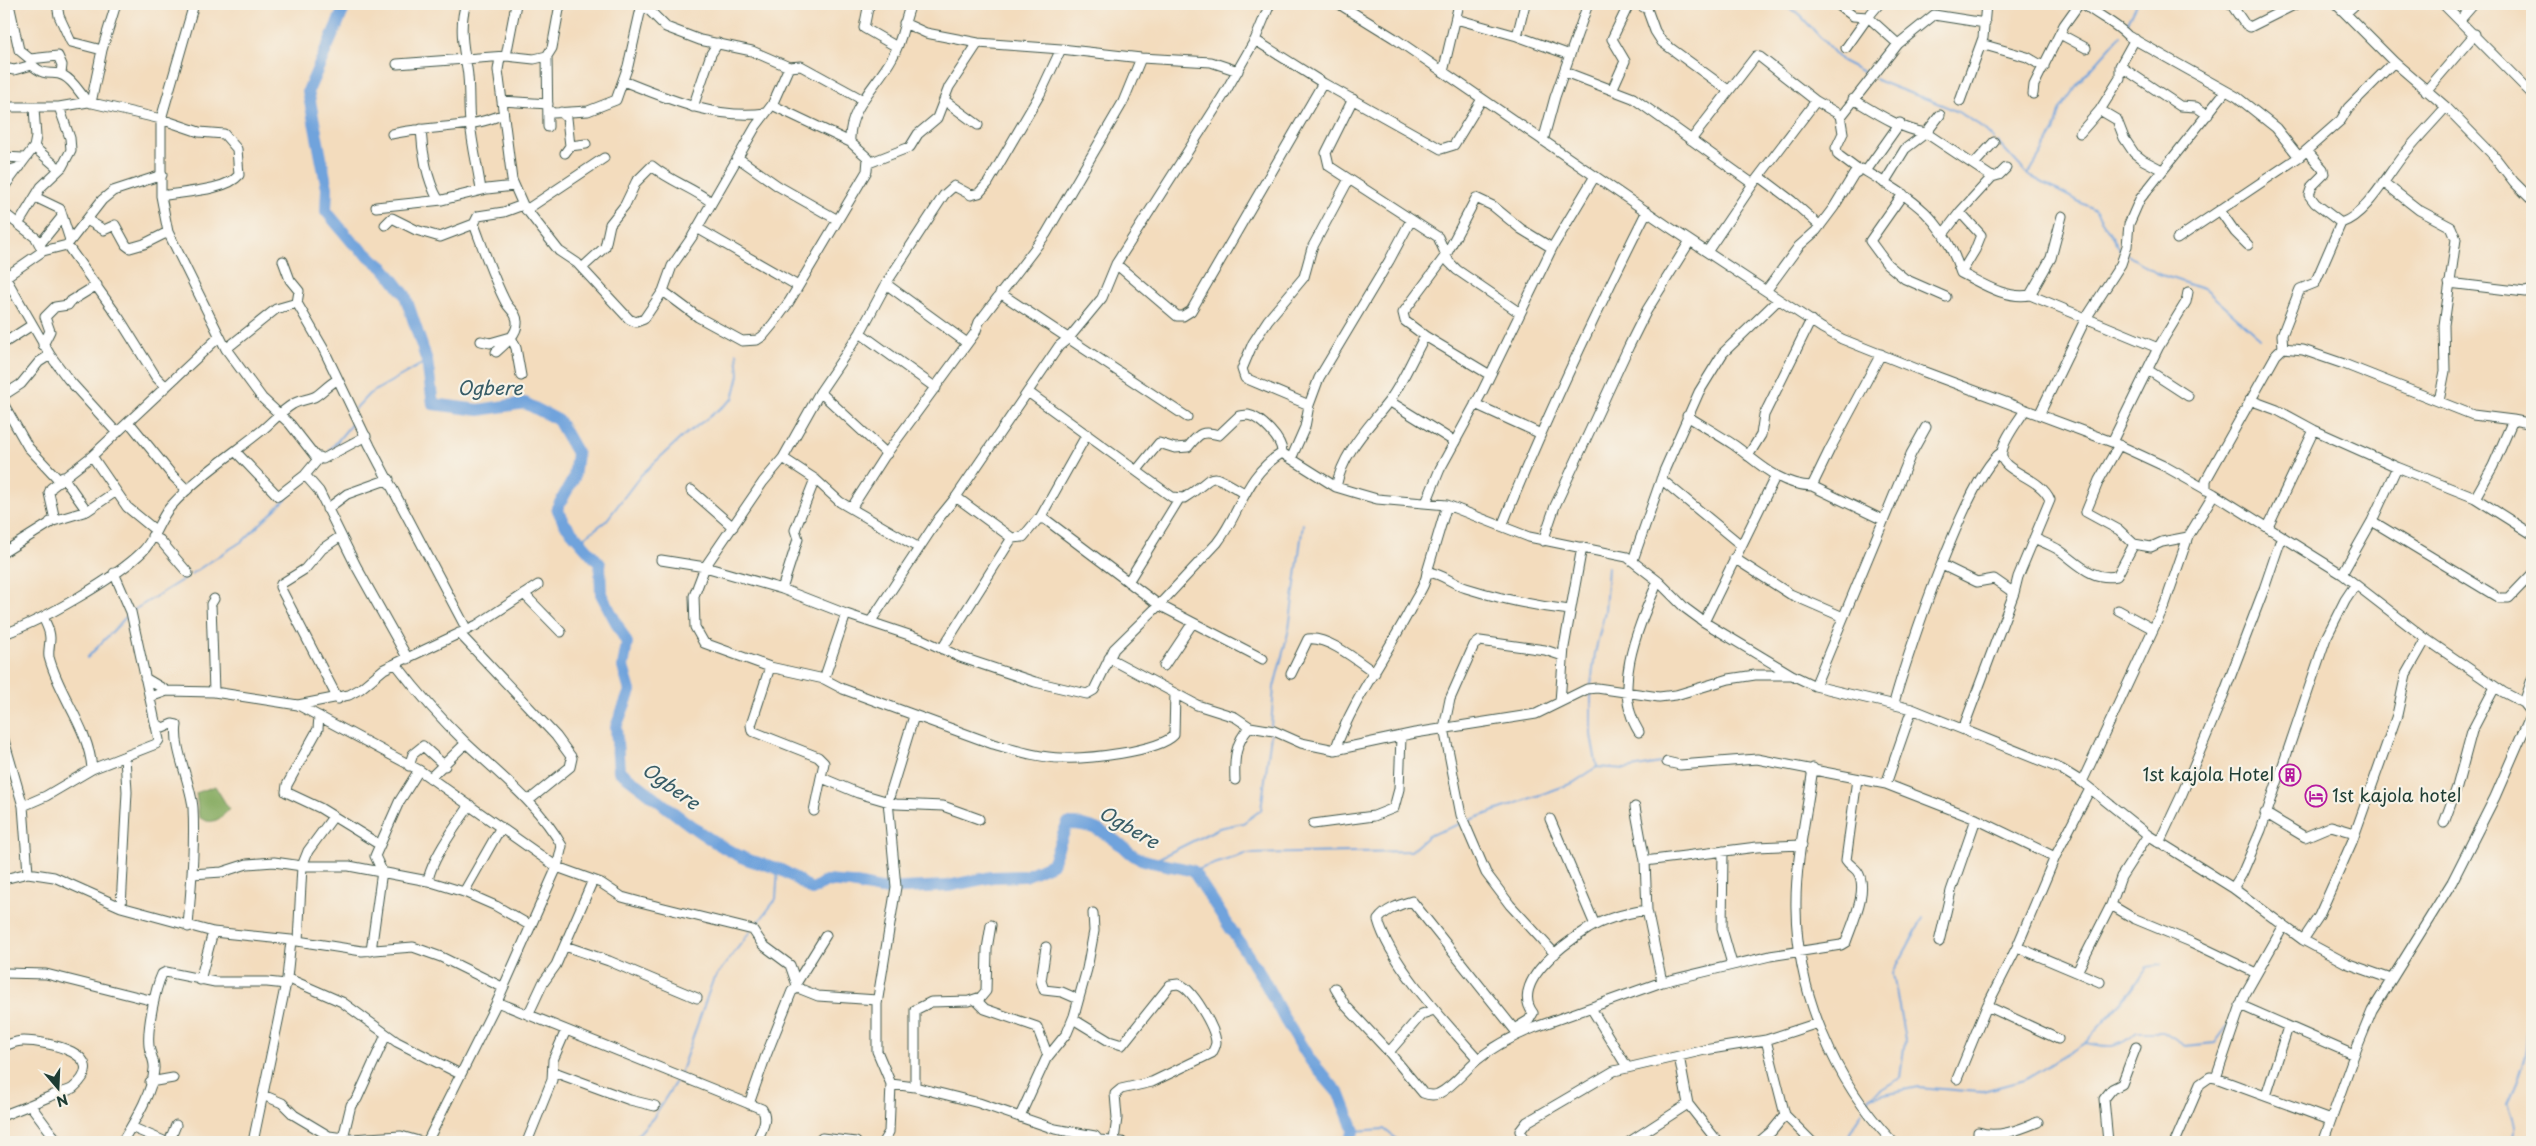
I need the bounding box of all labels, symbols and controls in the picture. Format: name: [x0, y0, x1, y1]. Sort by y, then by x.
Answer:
water label: Ogbere: [457, 373, 523, 401]
water label: Ogbere: [637, 755, 707, 816]
place label: 1st kajola Hotel: [2142, 760, 2274, 787]
building icon: 1st kajola Hotel: [2278, 763, 2302, 787]
place label: 1st kajola hotel: [2332, 781, 2461, 808]
hotel icon: 1st kajola hotel: [2304, 784, 2328, 808]
water label: Ogbere: [1094, 798, 1165, 855]
north arrow: [32, 1064, 82, 1114]
text: N: [54, 1089, 71, 1112]

